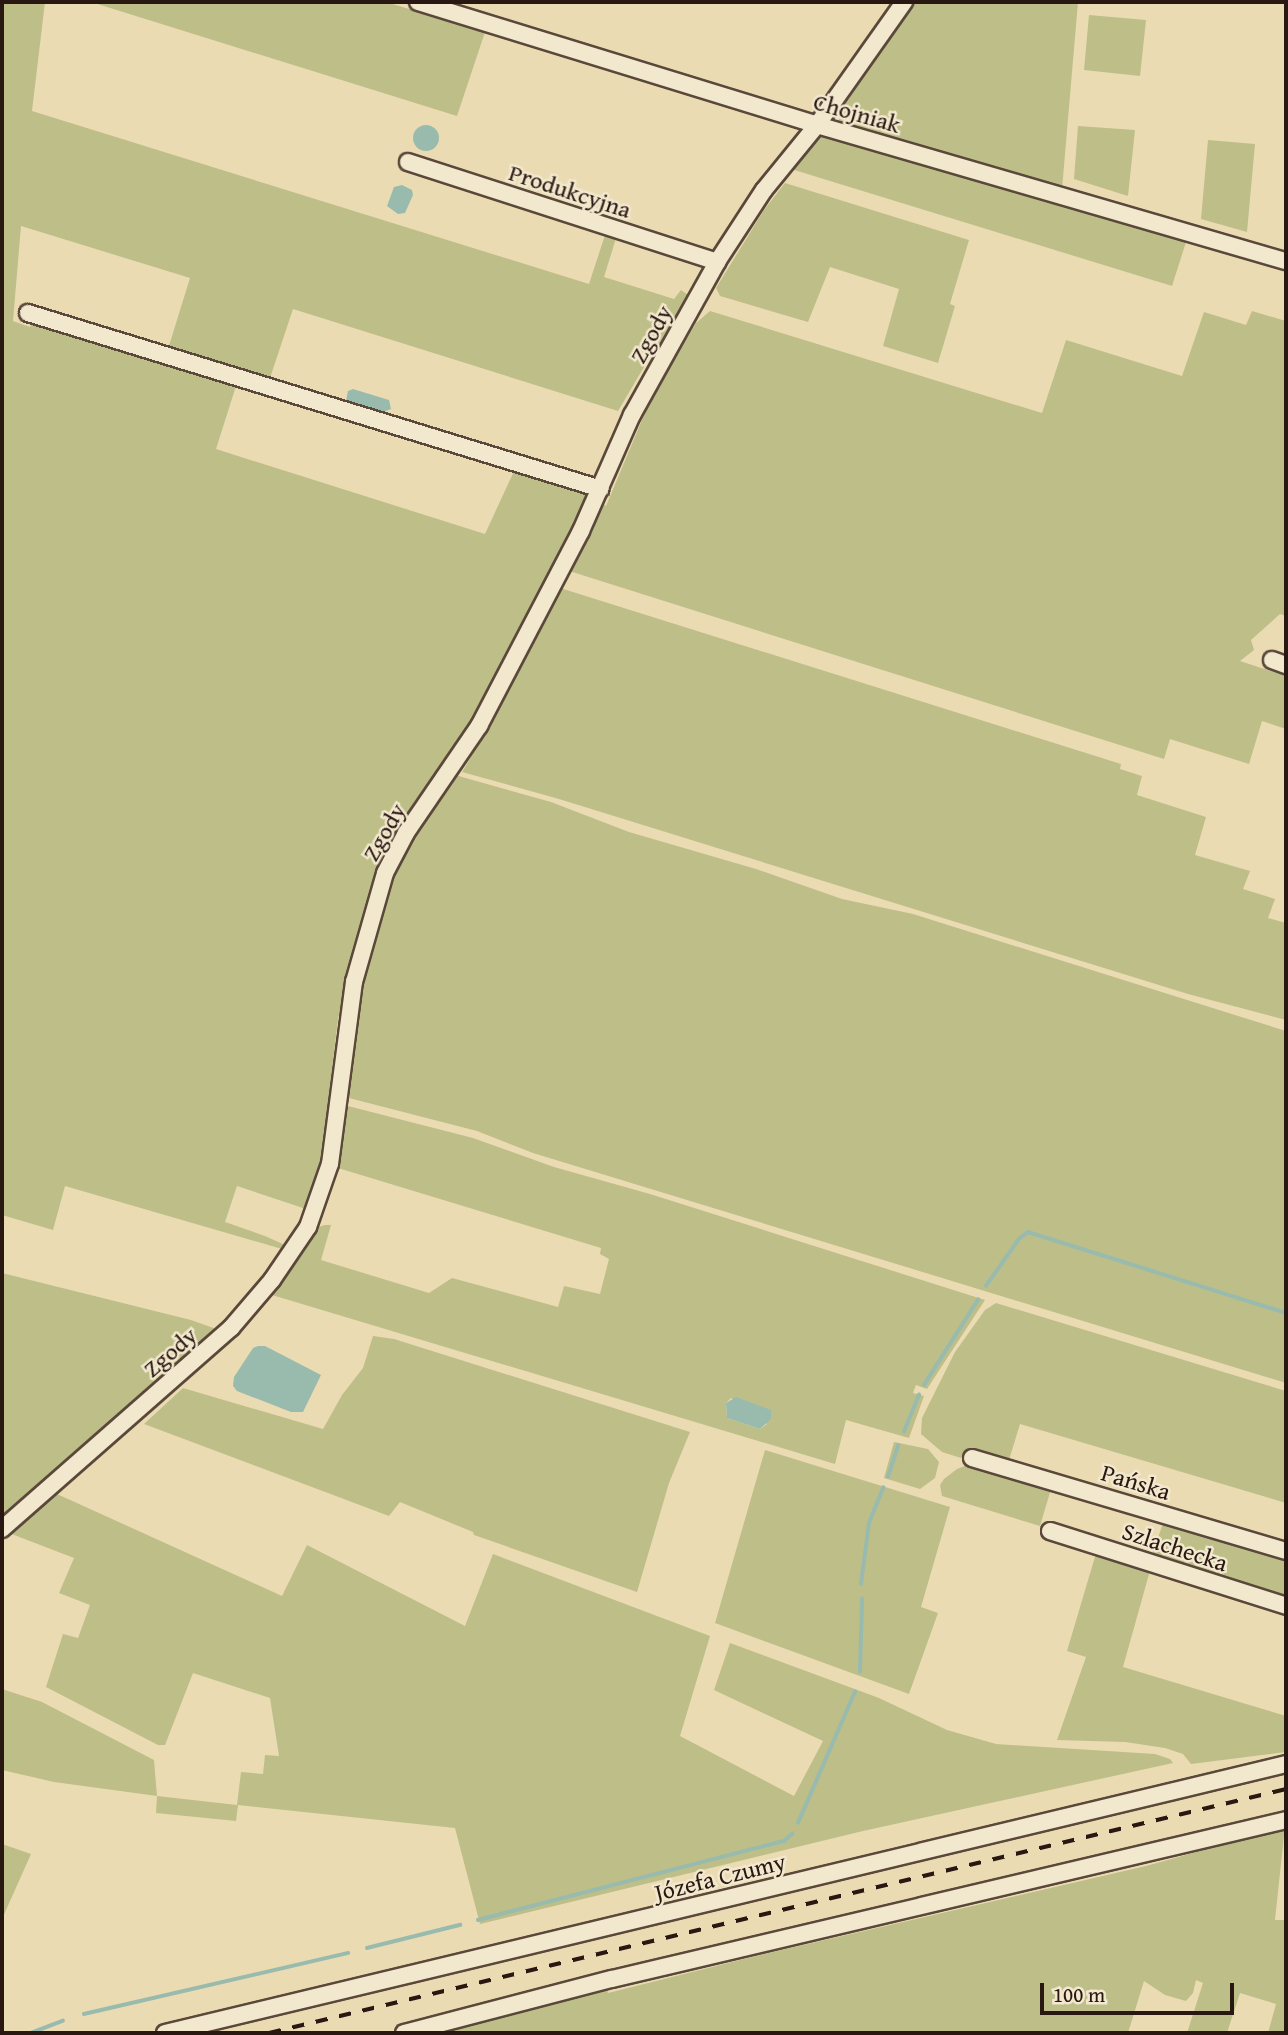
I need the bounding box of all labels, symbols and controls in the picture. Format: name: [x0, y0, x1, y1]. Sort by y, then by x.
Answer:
street label: Chojniak: [810, 87, 904, 139]
street label: Produkcyjna: [505, 158, 635, 224]
street label: Zgody: [623, 300, 679, 368]
street label: Zgody: [356, 798, 412, 866]
street label: Zgody: [137, 1321, 203, 1383]
street label: Pańska: [1098, 1458, 1174, 1506]
street label: Szlachecka: [1119, 1516, 1231, 1578]
street label: Józefa Czumy: [652, 1847, 788, 1907]
scale bar: [1043, 1968, 1237, 2012]
text: 100 m: [1053, 1979, 1105, 2010]

